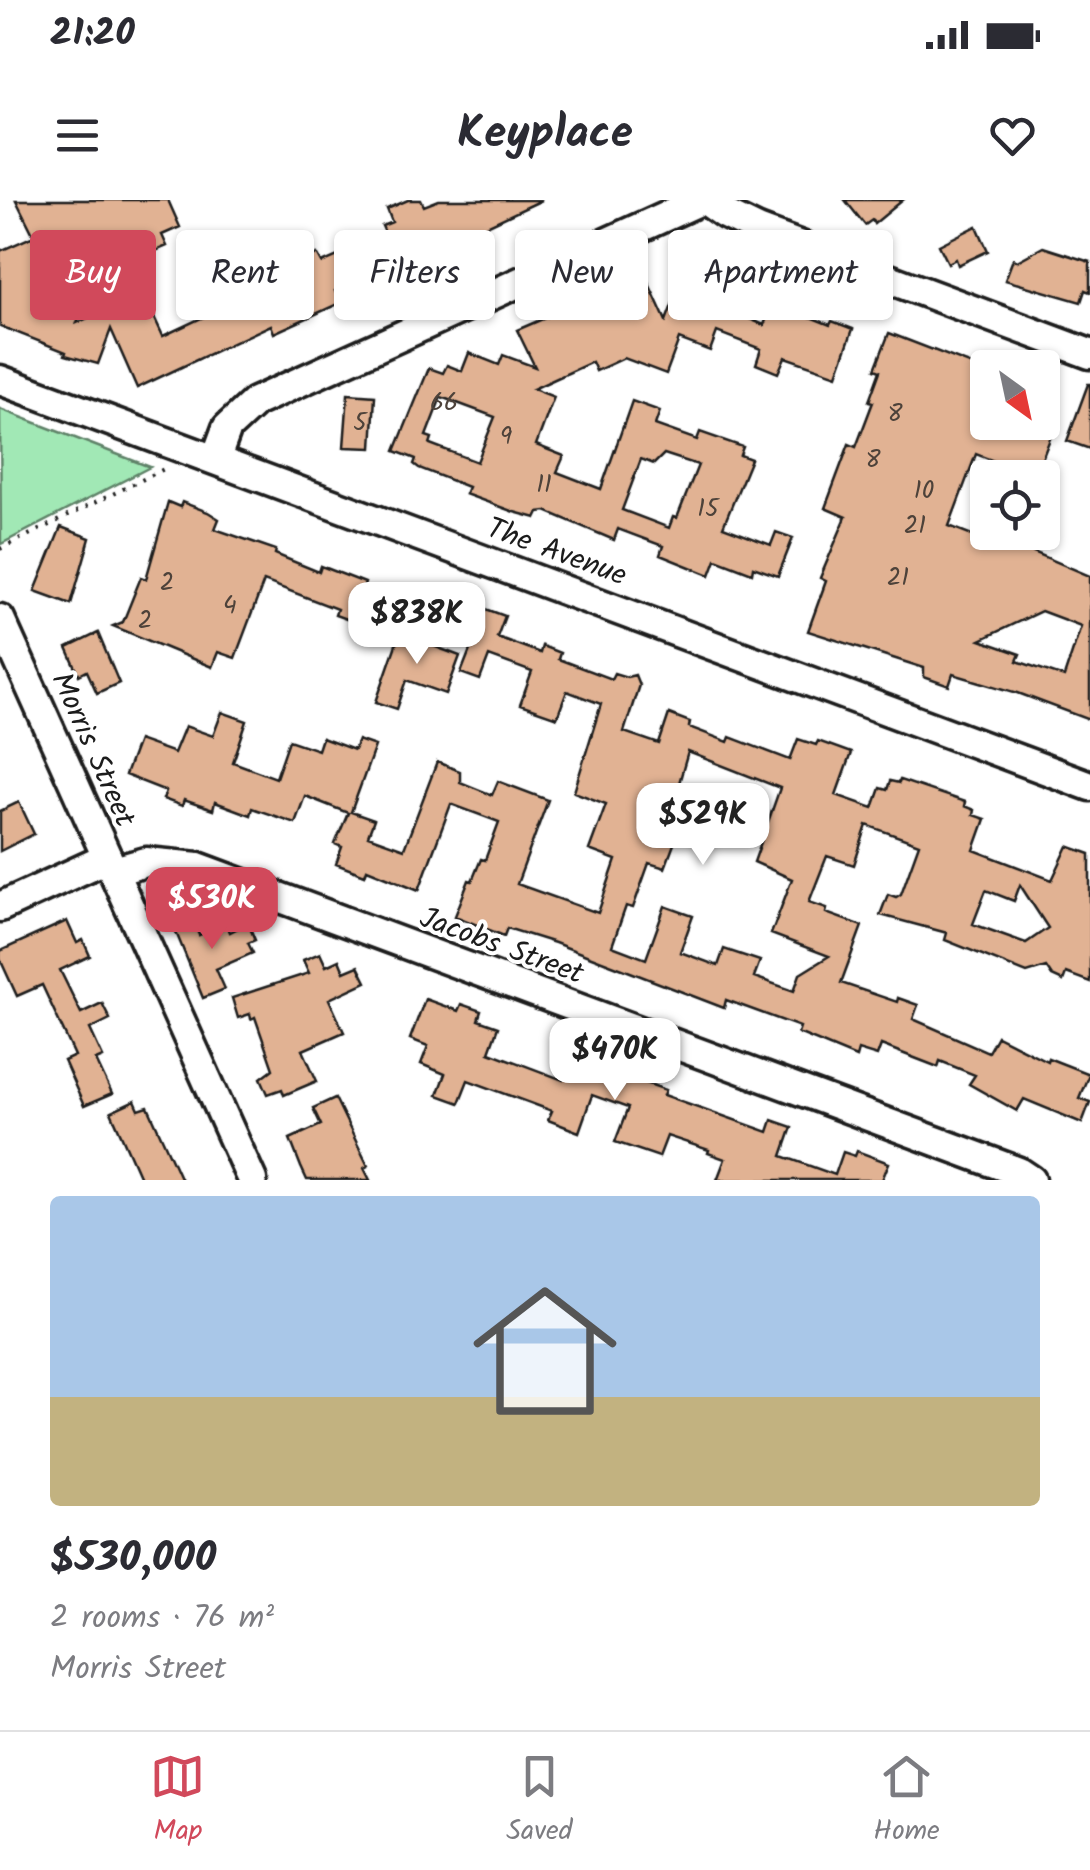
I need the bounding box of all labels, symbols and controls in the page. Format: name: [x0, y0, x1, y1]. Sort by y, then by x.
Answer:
text: 21:20: [50, 5, 135, 65]
text: Keyplace: [457, 99, 633, 171]
icon: menu: [50, 108, 105, 163]
icon: heart: [985, 108, 1040, 163]
chip: Buy: [30, 230, 156, 320]
chip: Rent: [176, 230, 314, 320]
chip: Filters: [334, 230, 495, 320]
chip: New: [515, 230, 648, 320]
chip: Apartment: [668, 230, 893, 320]
north arrow: [970, 350, 1060, 440]
map controls: [970, 350, 1060, 550]
house number: 66: [430, 383, 458, 423]
house number: 8: [887, 394, 903, 434]
house number: 5: [353, 403, 368, 443]
house number: 9: [500, 417, 512, 457]
house number: 8: [865, 440, 881, 480]
button: locate: [970, 460, 1060, 550]
house number: 11: [536, 465, 552, 505]
house number: 10: [914, 471, 934, 511]
house number: 15: [697, 489, 720, 529]
street label: The Avenue: [480, 505, 633, 600]
house number: 21: [904, 506, 926, 546]
house number: 21: [887, 558, 909, 598]
house number: 2: [160, 563, 174, 603]
pin: $838K: [347, 582, 487, 667]
house number: 4: [223, 586, 237, 626]
text: $838K: [370, 589, 464, 640]
house number: 2: [138, 601, 152, 641]
street label: Morris Street: [37, 665, 148, 835]
pin: $529K: [633, 783, 773, 868]
text: $529K: [658, 790, 748, 841]
pin: $530K: [142, 867, 282, 952]
text: $530K: [168, 874, 256, 925]
street label: Jacobs Street: [412, 895, 591, 999]
pin: $470K: [545, 1018, 685, 1103]
text: $470K: [571, 1025, 659, 1076]
icon: home: [455, 1261, 635, 1441]
text: $530,000: [50, 1526, 216, 1593]
text: 2 rooms · 76 m²: [50, 1593, 274, 1644]
text: Morris Street: [50, 1644, 226, 1695]
tab: Map: [150, 1749, 205, 1854]
tab: Saved: [506, 1749, 573, 1854]
tab: Home: [873, 1749, 940, 1854]

